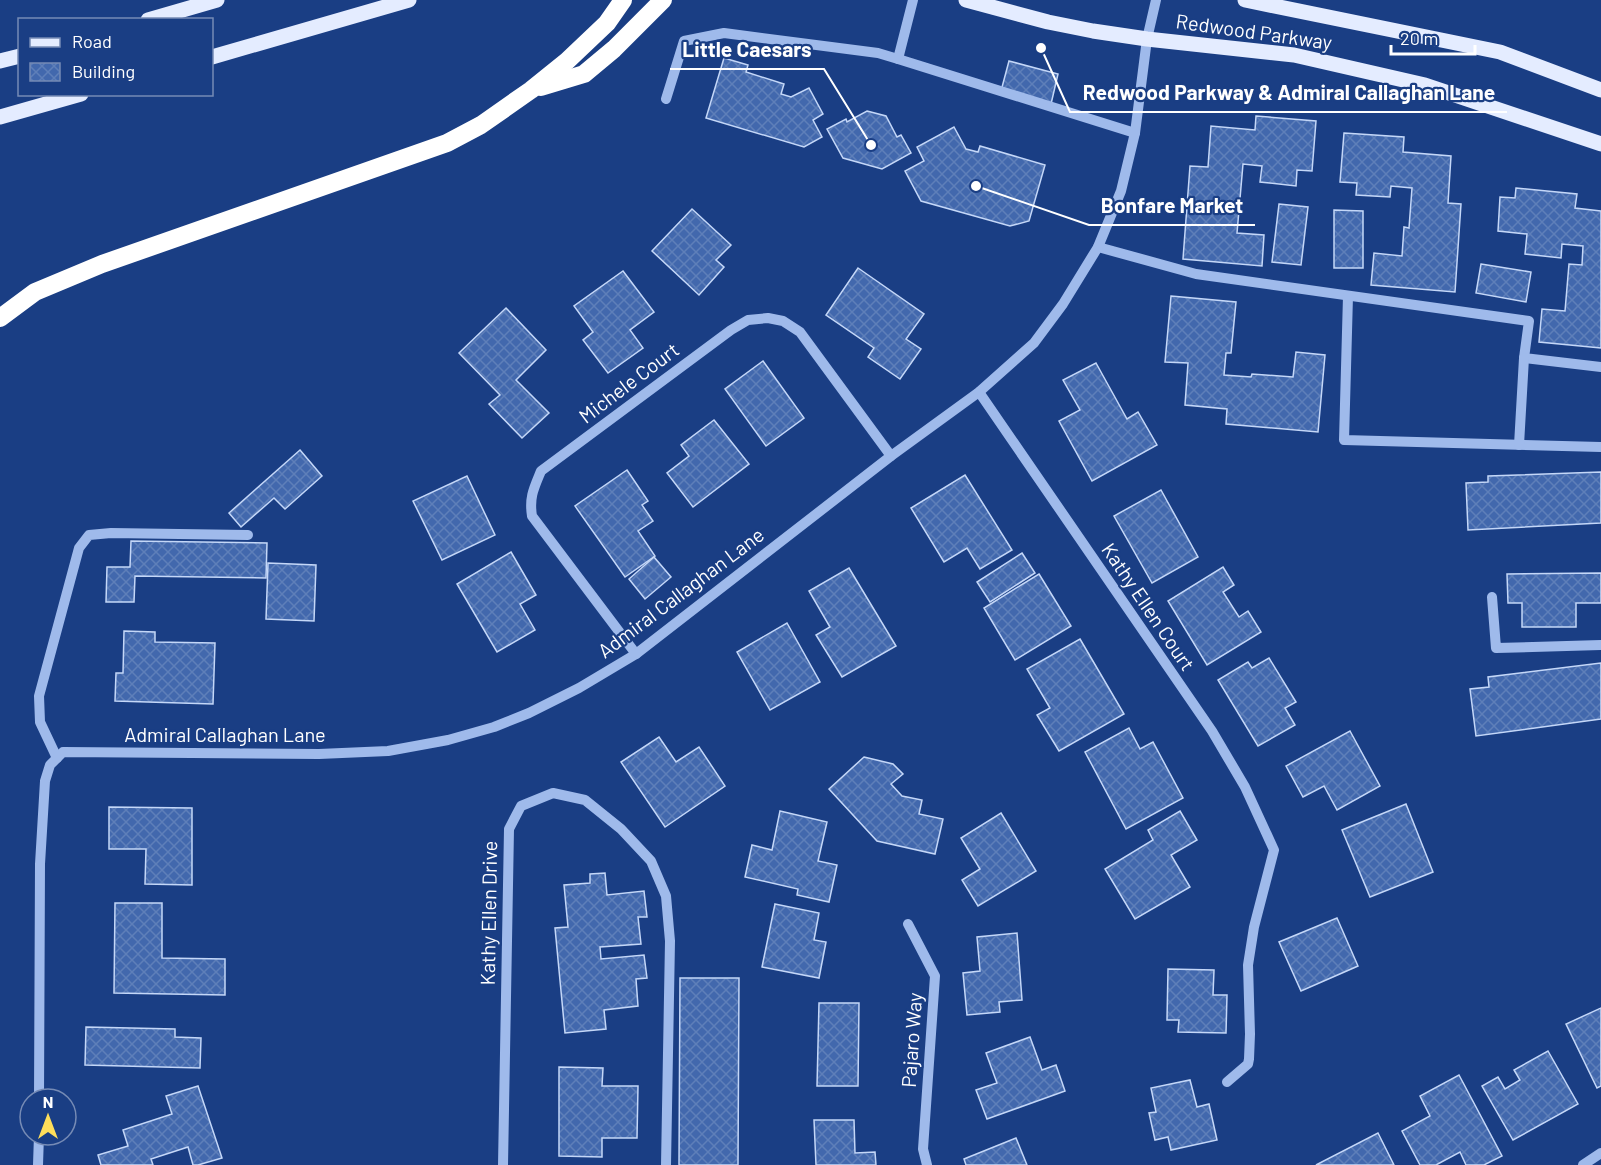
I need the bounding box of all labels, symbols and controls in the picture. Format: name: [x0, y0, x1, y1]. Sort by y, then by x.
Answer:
street label: Redwood Parkway: [1175, 8, 1334, 54]
legend: [18, 18, 213, 96]
scale bar: [1391, 18, 1475, 56]
text: 20 m: [1400, 27, 1438, 49]
text: Road: [72, 30, 112, 52]
callout: Little Caesars: [670, 30, 824, 69]
text: Little Caesars: [682, 36, 812, 61]
text: Building: [72, 60, 135, 82]
callout: Redwood Parkway & Admiral Callaghan Lane: [1070, 73, 1507, 112]
text: Redwood Parkway & Admiral Callaghan Lane: [1083, 79, 1495, 104]
callout: Bonfare Market: [1089, 186, 1255, 225]
text: Bonfare Market: [1101, 192, 1243, 217]
street label: Michele Court: [574, 337, 683, 428]
street label: Admiral Callaghan Lane: [593, 522, 768, 662]
street label: Kathy Ellen Court: [1097, 538, 1200, 675]
street label: Admiral Callaghan Lane: [124, 722, 326, 746]
street label: Kathy Ellen Drive: [475, 840, 501, 986]
street label: Pajaro Way: [896, 992, 926, 1088]
north arrow: [18, 1087, 78, 1147]
text: N: [43, 1092, 53, 1111]

